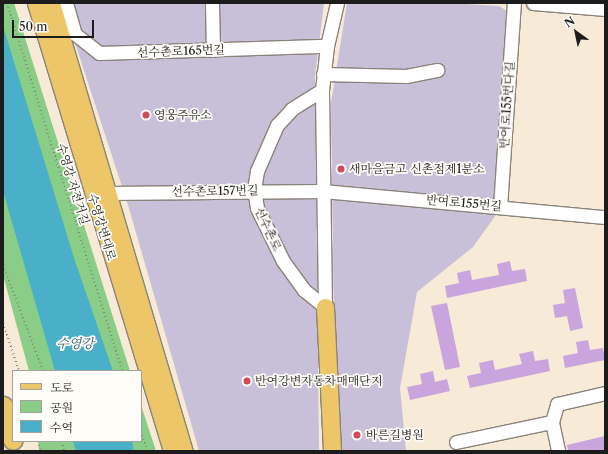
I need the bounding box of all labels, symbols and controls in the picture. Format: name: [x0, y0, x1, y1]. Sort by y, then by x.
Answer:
scale bar: [14, 12, 96, 38]
north arrow: [556, 12, 596, 52]
text: N: [562, 13, 577, 30]
text: 50 m: [19, 19, 48, 34]
street label: 선수촌로165번길: [137, 42, 225, 60]
street label: 반여로155번다길: [497, 61, 517, 149]
place label: 영웅주유소: [154, 108, 212, 122]
marker: 영웅주유소: [141, 110, 151, 120]
street label: 수영강 자전거길: [54, 142, 92, 226]
place label: 새마을금고 신촌점제1분소: [349, 162, 485, 176]
marker: 새마을금고 신촌점제1분소: [336, 164, 346, 174]
street label: 선수촌로157번길: [171, 183, 259, 199]
street label: 수영강변대로: [85, 192, 119, 262]
street label: 반여로155번길: [425, 193, 503, 213]
street label: 선수촌로: [252, 205, 284, 253]
water label: 수영강: [56, 335, 94, 351]
legend: [12, 370, 142, 442]
place label: 반여강변자동차매매단지: [255, 374, 383, 388]
marker: 반여강변자동차매매단지: [242, 376, 252, 386]
text: 도로: [50, 380, 73, 395]
text: 공원: [50, 400, 73, 415]
text: 수역: [50, 420, 73, 435]
place label: 바른길병원: [366, 428, 424, 442]
marker: 바른길병원: [351, 429, 363, 441]

